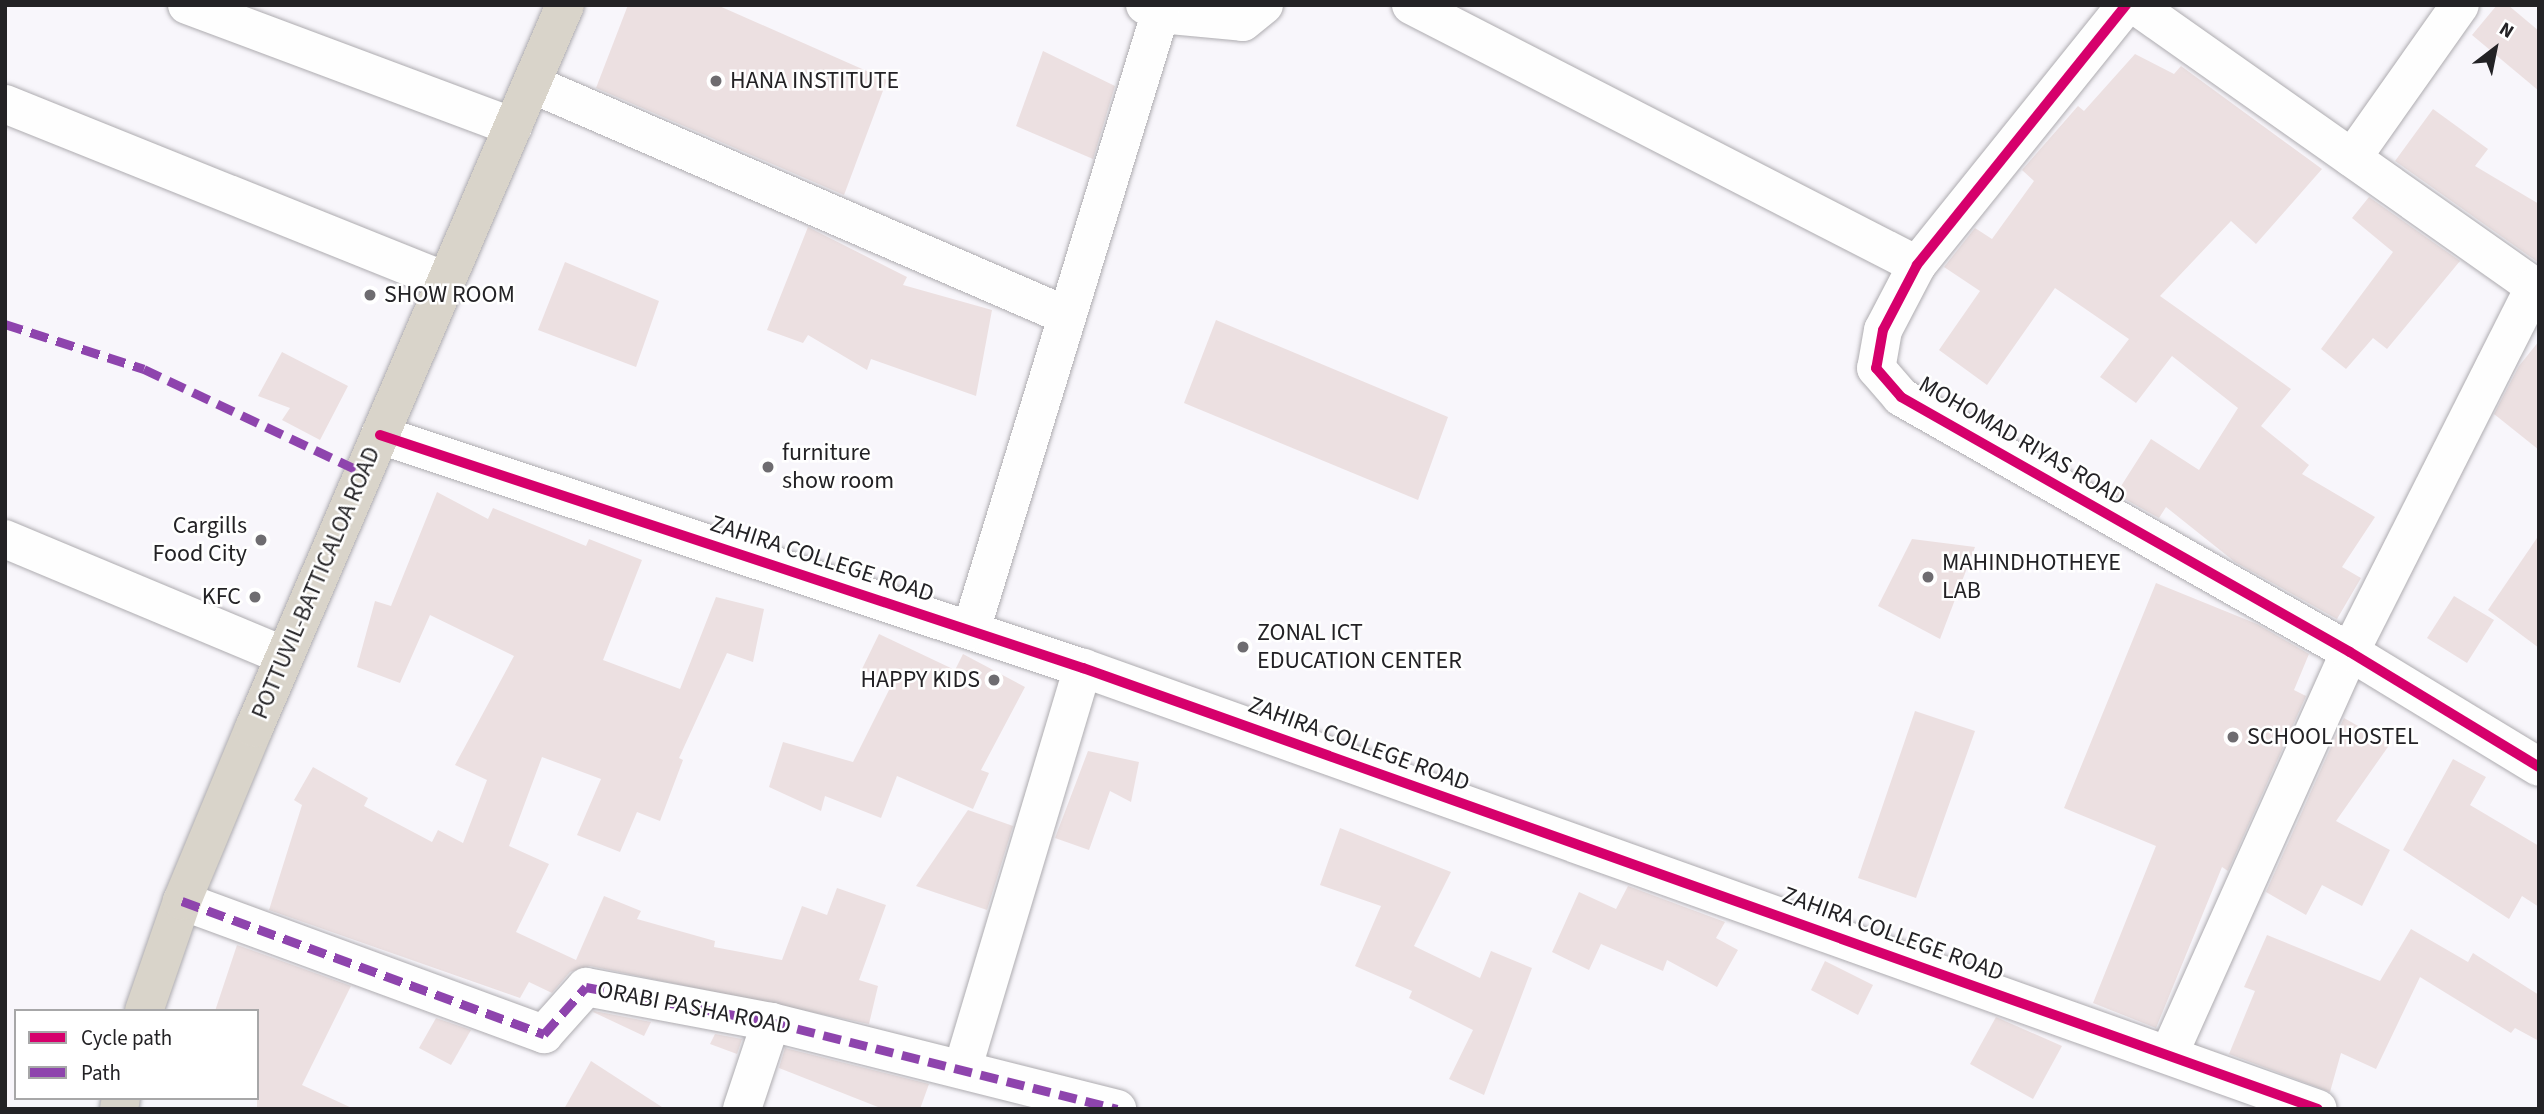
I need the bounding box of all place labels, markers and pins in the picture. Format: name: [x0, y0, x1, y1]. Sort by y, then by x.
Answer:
place label: HANA INSTITUTE: [730, 67, 899, 95]
marker: HANA INSTITUTE: [708, 73, 724, 89]
place label: SHOW ROOM: [384, 281, 515, 309]
marker: SHOW ROOM: [362, 287, 378, 303]
place label: furniture show room: [782, 439, 894, 495]
marker: furniture show room: [760, 459, 776, 475]
place label: Cargills Food City: [152, 512, 247, 568]
marker: Cargills Food City: [253, 532, 269, 548]
place label: MAHINDHOTHEYE LAB: [1942, 549, 2121, 605]
marker: MAHINDHOTHEYE LAB: [1920, 569, 1936, 585]
place label: KFC: [202, 583, 241, 611]
marker: KFC: [247, 589, 263, 605]
place label: ZONAL ICT EDUCATION CENTER: [1257, 619, 1462, 675]
marker: ZONAL ICT EDUCATION CENTER: [1235, 639, 1251, 655]
place label: HAPPY KIDS: [860, 666, 980, 694]
marker: HAPPY KIDS: [986, 672, 1002, 688]
place label: SCHOOL HOSTEL: [2247, 723, 2419, 751]
marker: SCHOOL HOSTEL: [2225, 729, 2241, 745]

